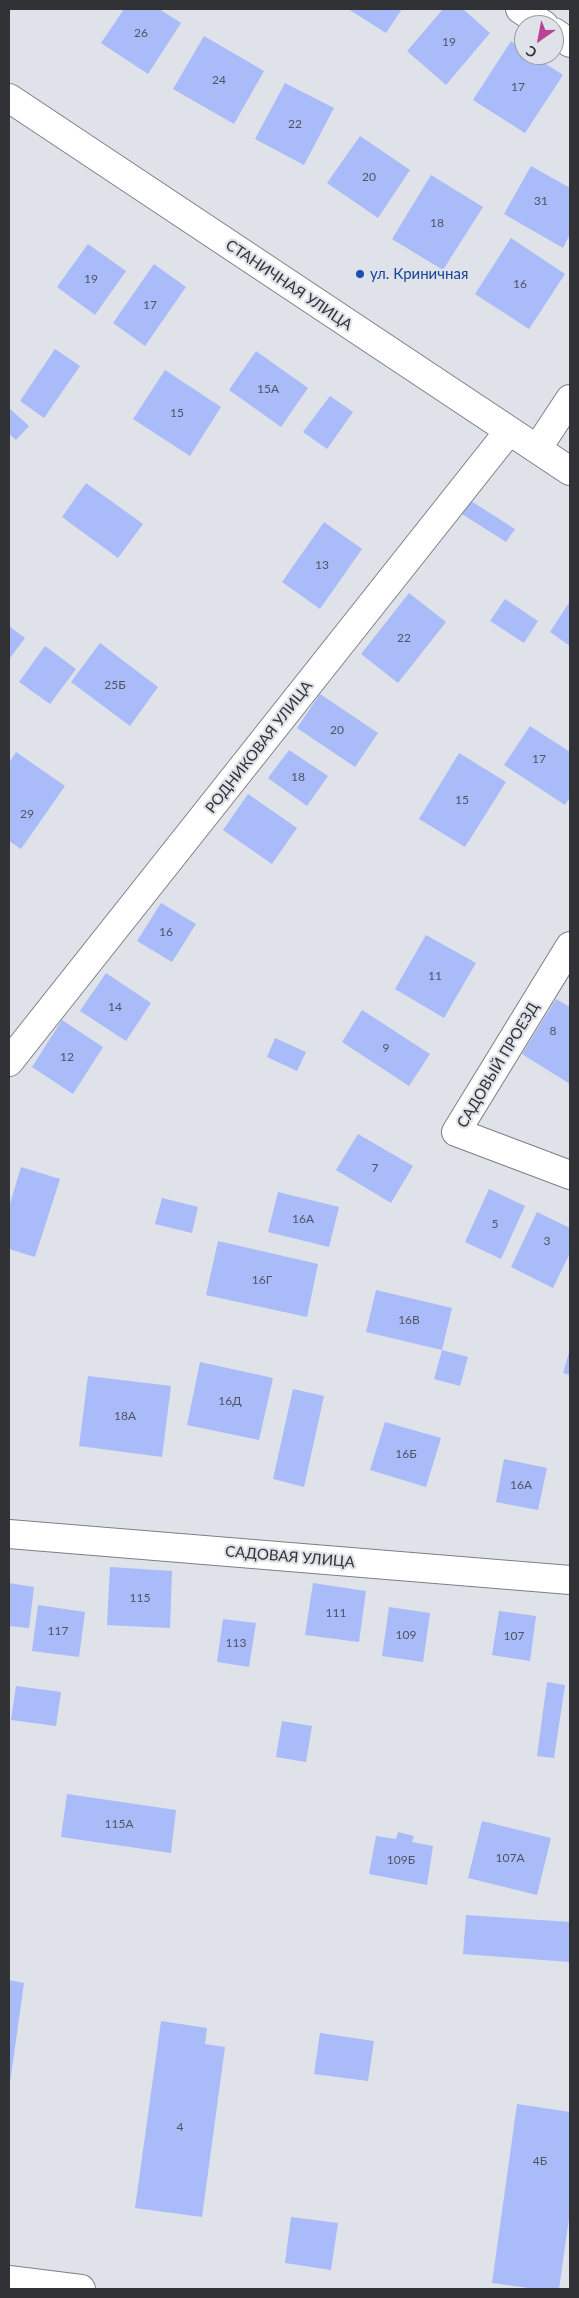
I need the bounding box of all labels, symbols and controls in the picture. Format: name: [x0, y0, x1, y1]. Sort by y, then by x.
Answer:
north arrow: [514, 15, 564, 65]
house number: 26: [134, 26, 148, 40]
house number: 19: [442, 35, 456, 49]
text: С: [523, 43, 540, 62]
house number: 24: [212, 73, 226, 87]
house number: 17: [511, 80, 525, 94]
house number: 22: [288, 117, 302, 131]
house number: 20: [362, 170, 376, 184]
house number: 31: [534, 194, 548, 208]
house number: 18: [430, 216, 444, 230]
street label: СТАНИЧНАЯ УЛИЦА: [222, 236, 356, 334]
place label: ул. Криничная: [370, 265, 468, 283]
marker: ул. Криничная: [354, 268, 366, 280]
house number: 19: [84, 272, 98, 286]
house number: 16: [513, 277, 527, 291]
house number: 17: [143, 298, 157, 312]
house number: 15А: [257, 382, 279, 396]
house number: 15: [170, 406, 184, 420]
house number: 13: [315, 558, 329, 572]
house number: 22: [397, 631, 411, 645]
street label: РОДНИКОВАЯ УЛИЦА: [202, 677, 316, 817]
house number: 25Б: [104, 678, 126, 692]
house number: 20: [330, 723, 344, 737]
house number: 17: [532, 752, 546, 766]
house number: 18: [291, 770, 305, 784]
house number: 15: [455, 793, 469, 807]
house number: 29: [20, 807, 34, 821]
house number: 16: [159, 925, 173, 939]
house number: 11: [428, 969, 442, 983]
street label: САДОВЫЙ ПРОЕЗД: [453, 999, 543, 1131]
house number: 14: [108, 1000, 122, 1014]
house number: 8: [550, 1024, 556, 1038]
house number: 9: [383, 1041, 389, 1055]
house number: 12: [60, 1050, 74, 1064]
house number: 7: [372, 1161, 378, 1175]
house number: 16А: [292, 1212, 314, 1226]
house number: 5: [492, 1217, 498, 1231]
house number: 3: [544, 1234, 550, 1248]
house number: 16Г: [252, 1273, 272, 1287]
house number: 16В: [398, 1313, 420, 1327]
house number: 16Д: [218, 1394, 242, 1408]
house number: 18А: [114, 1409, 136, 1423]
house number: 16Б: [395, 1447, 417, 1461]
house number: 16А: [510, 1478, 532, 1492]
street label: САДОВАЯ УЛИЦА: [224, 1542, 356, 1572]
house number: 115: [130, 1591, 150, 1605]
house number: 111: [326, 1606, 346, 1620]
house number: 117: [48, 1624, 68, 1638]
house number: 109: [396, 1628, 416, 1642]
house number: 107: [504, 1629, 524, 1643]
house number: 113: [226, 1636, 246, 1650]
house number: 115А: [105, 1817, 133, 1831]
house number: 107А: [496, 1851, 524, 1865]
house number: 109Б: [387, 1853, 415, 1867]
house number: 4: [177, 2120, 183, 2134]
house number: 4Б: [533, 2154, 547, 2168]

